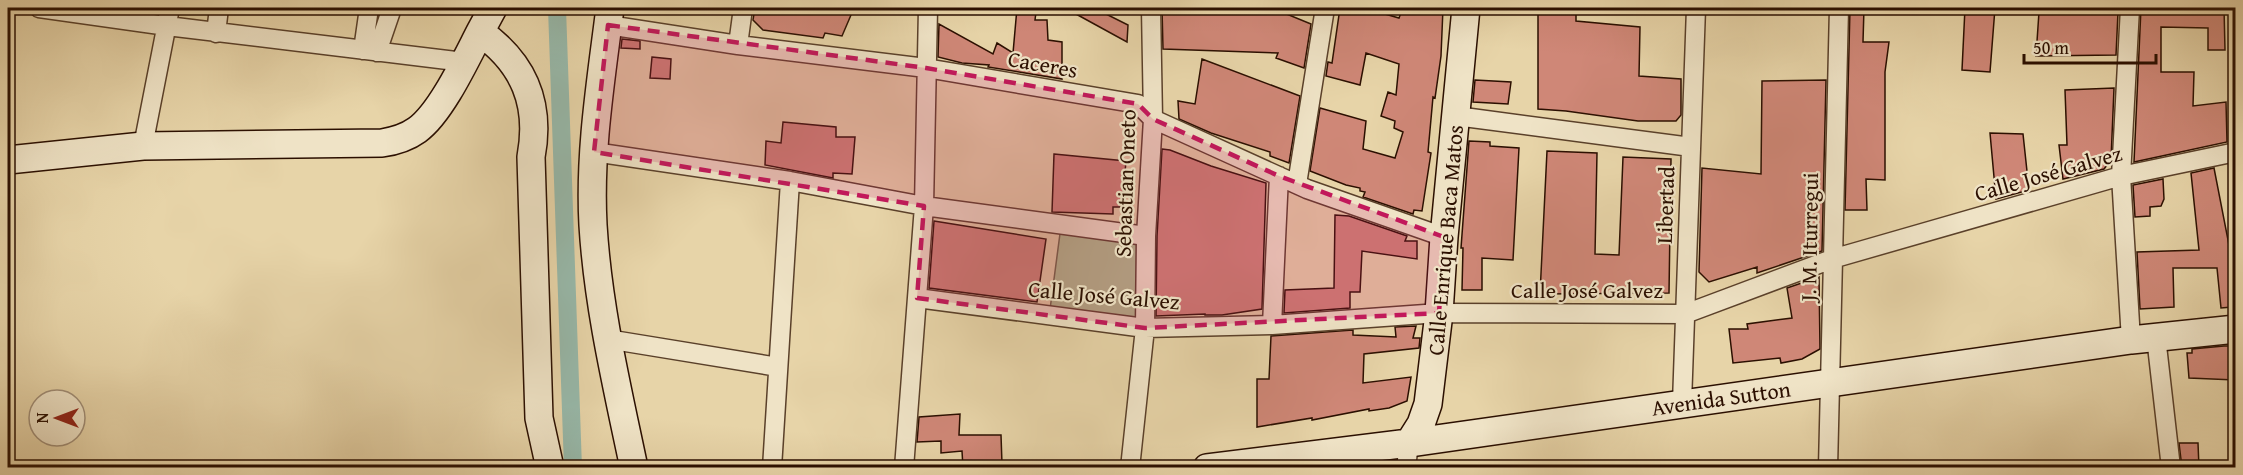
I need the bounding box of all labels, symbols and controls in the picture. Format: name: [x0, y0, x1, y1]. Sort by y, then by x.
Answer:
scale bar: [2024, 27, 2156, 65]
text: 50 m: [2033, 34, 2069, 61]
street label: Caceres: [1006, 42, 1080, 86]
street label: Sebastian Oneto: [1106, 108, 1144, 258]
street label: Calle Enrique Baca Matos: [1419, 123, 1471, 357]
street label: Calle José Galvez: [1971, 137, 2126, 209]
street label: Libertad: [1648, 165, 1682, 244]
street label: J. M. Iturregui: [1792, 172, 1826, 305]
street label: Calle José Galvez: [1027, 272, 1181, 318]
street label: Calle José Galvez: [1511, 274, 1663, 306]
street label: Avenida Sutton: [1649, 372, 1793, 424]
north arrow: [27, 388, 87, 448]
text: N: [30, 412, 54, 423]

